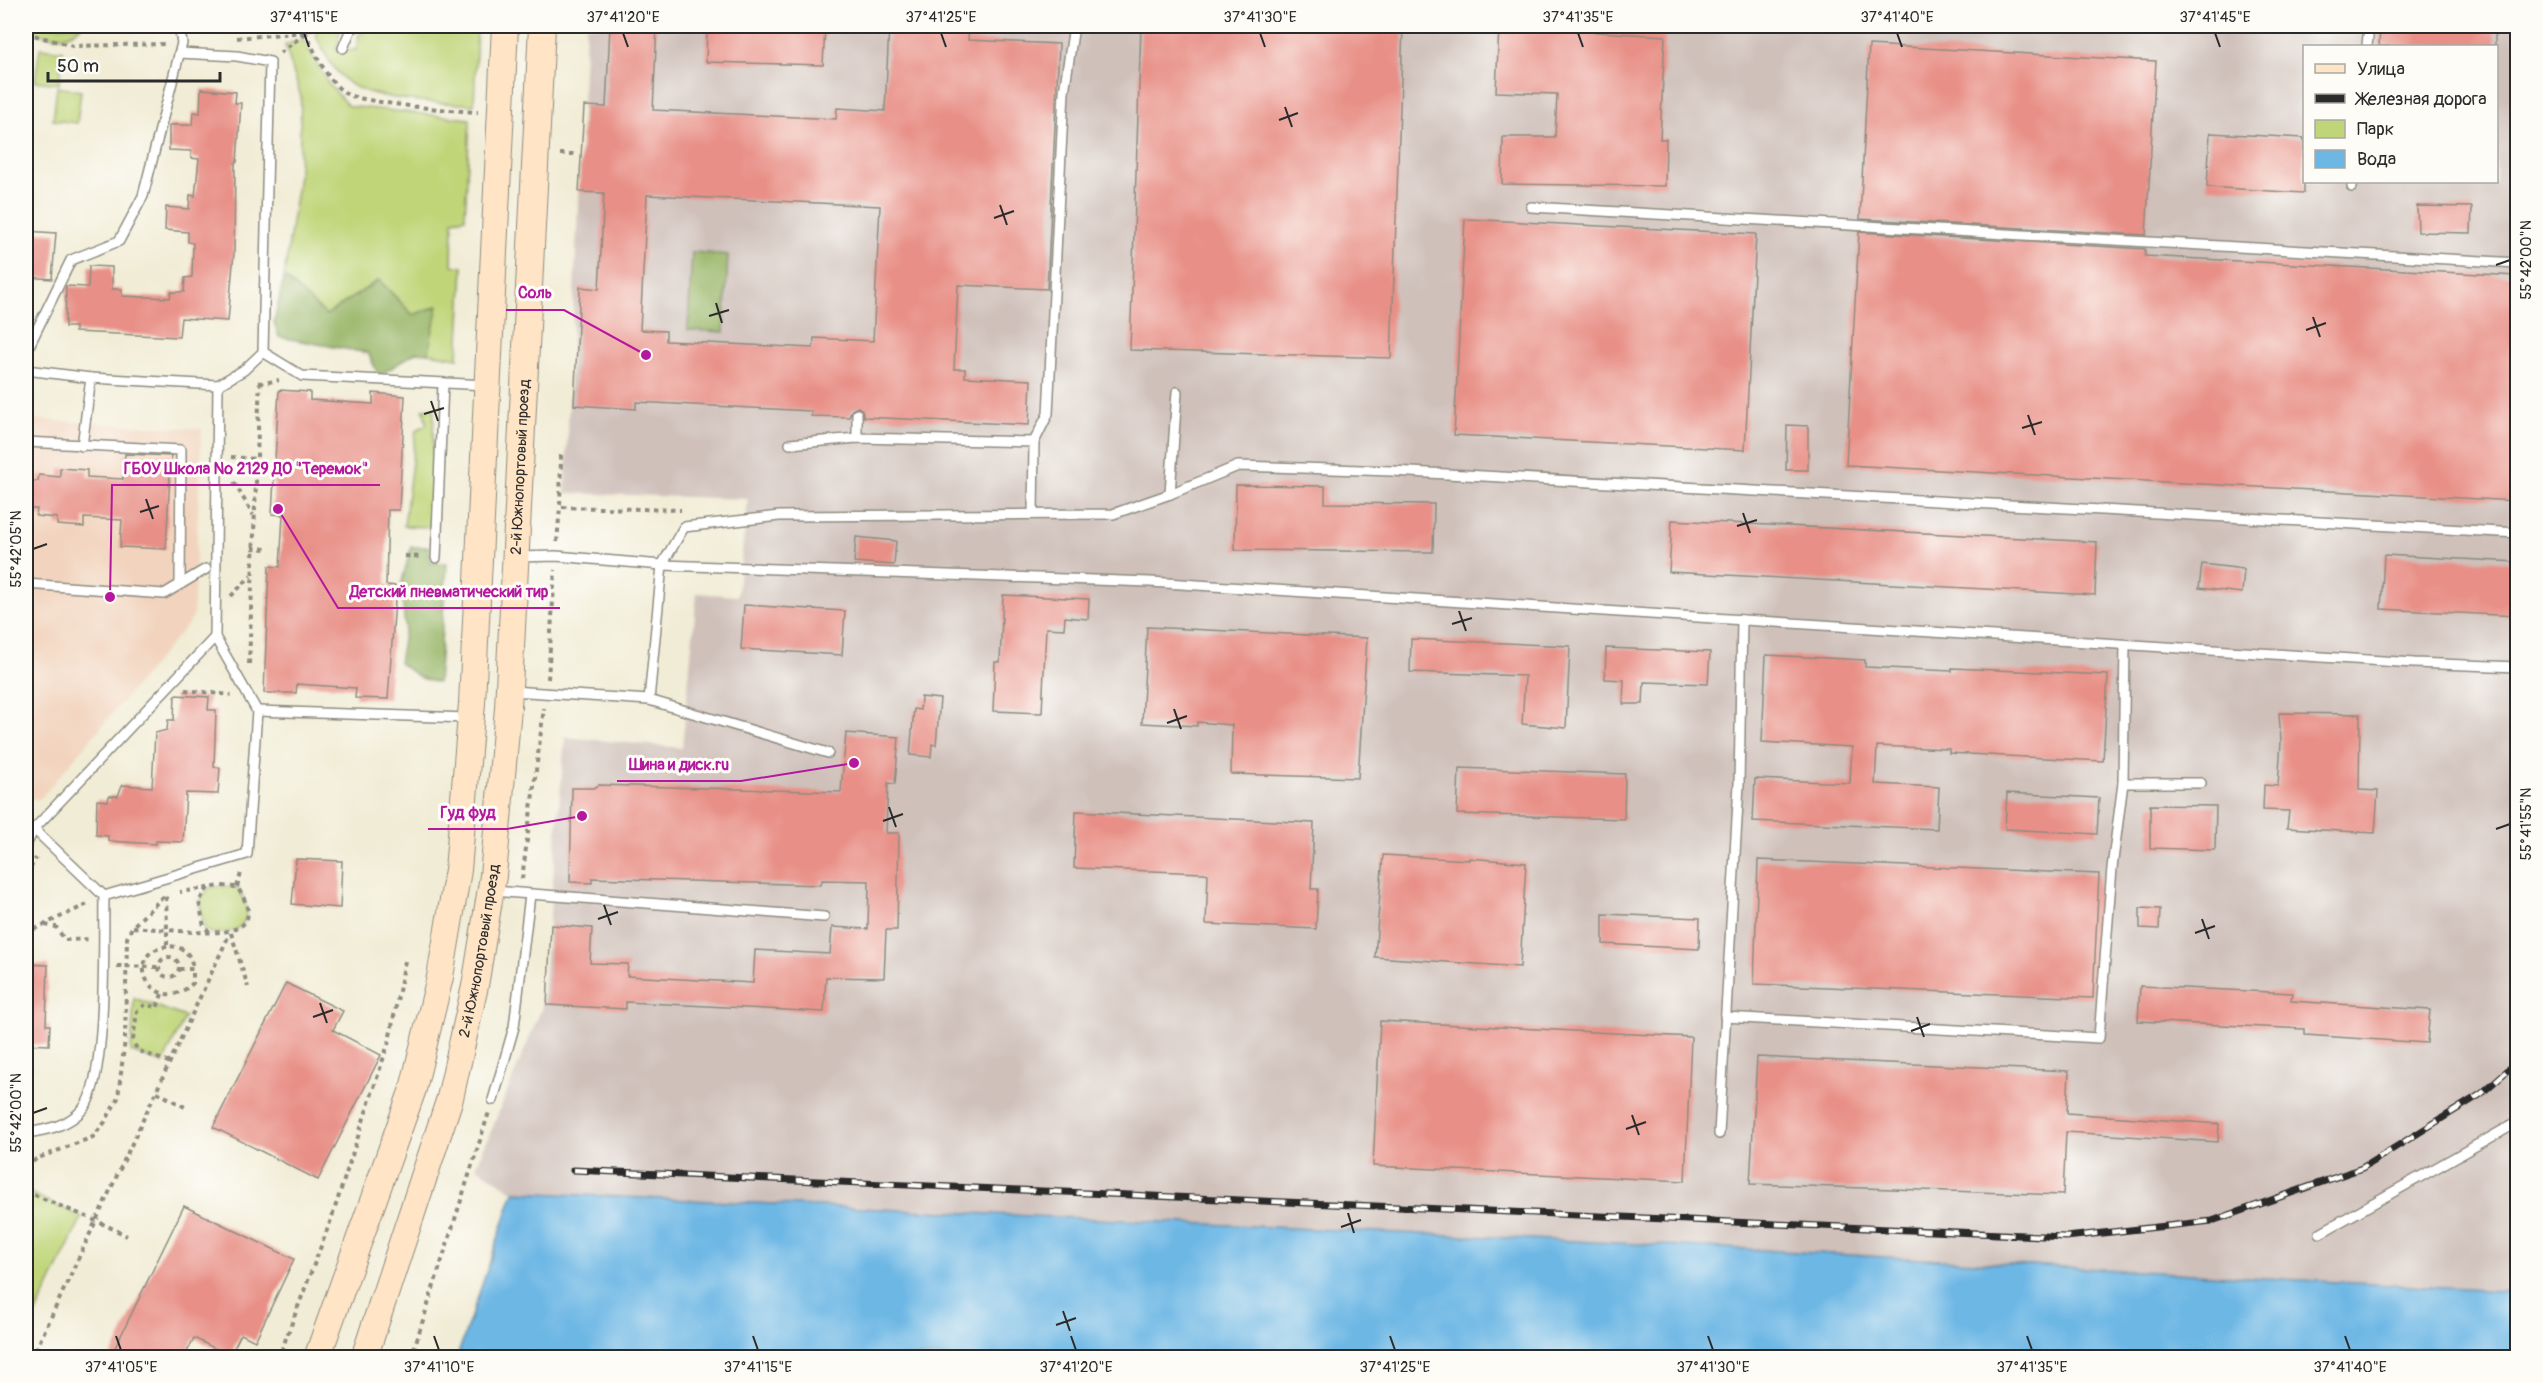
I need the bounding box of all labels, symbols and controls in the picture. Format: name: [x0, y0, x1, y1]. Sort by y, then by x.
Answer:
text: 37°41'15"E: [270, 8, 338, 27]
text: 37°41'20"E: [587, 8, 660, 27]
text: 37°41'25"E: [906, 8, 977, 27]
text: 37°41'30"E: [1224, 8, 1297, 27]
text: 37°41'35"E: [1543, 8, 1614, 27]
text: 37°41'40"E: [1860, 8, 1934, 27]
text: 37°41'45"E: [2179, 8, 2251, 27]
scale bar: [48, 45, 220, 83]
legend: [2303, 45, 2498, 183]
text: 50 m: [57, 55, 99, 78]
text: Улица: [2357, 58, 2405, 81]
text: Железная дорога: [2354, 88, 2487, 111]
text: Парк: [2357, 118, 2394, 141]
text: Вода: [2357, 148, 2396, 171]
text: 55°42'00"N: [2517, 220, 2536, 300]
callout: Соль: [506, 276, 564, 310]
text: Соль: [518, 283, 552, 303]
street label: 2-й Южнопортовый проезд: [507, 379, 534, 555]
callout: ГБОУ Школа № 2129 ДО "Теремок": [112, 451, 380, 485]
text: ГБОУ Школа № 2129 ДО "Теремок": [124, 459, 368, 479]
text: 55°42'05"N: [7, 510, 26, 588]
callout: Детский пневматический тир: [338, 574, 560, 608]
text: Детский пневматический тир: [349, 582, 549, 602]
callout: Шина и диск.ru: [617, 747, 741, 781]
text: Шина и диск.ru: [628, 755, 729, 775]
text: 55°41'55"N: [2517, 788, 2536, 860]
callout: Гуд фуд: [428, 795, 507, 829]
text: Гуд фуд: [440, 803, 496, 823]
street label: 2-й Южнопортовый проезд: [455, 863, 504, 1039]
text: 55°42'00"N: [7, 1073, 26, 1153]
text: 37°41'05"E: [85, 1358, 158, 1377]
text: 37°41'10"E: [404, 1358, 474, 1377]
text: 37°41'15"E: [724, 1358, 792, 1377]
text: 37°41'20"E: [1040, 1358, 1113, 1377]
text: 37°41'25"E: [1360, 1358, 1431, 1377]
text: 37°41'30"E: [1677, 1358, 1750, 1377]
text: 37°41'35"E: [1997, 1358, 2068, 1377]
text: 37°41'40"E: [2313, 1358, 2387, 1377]

